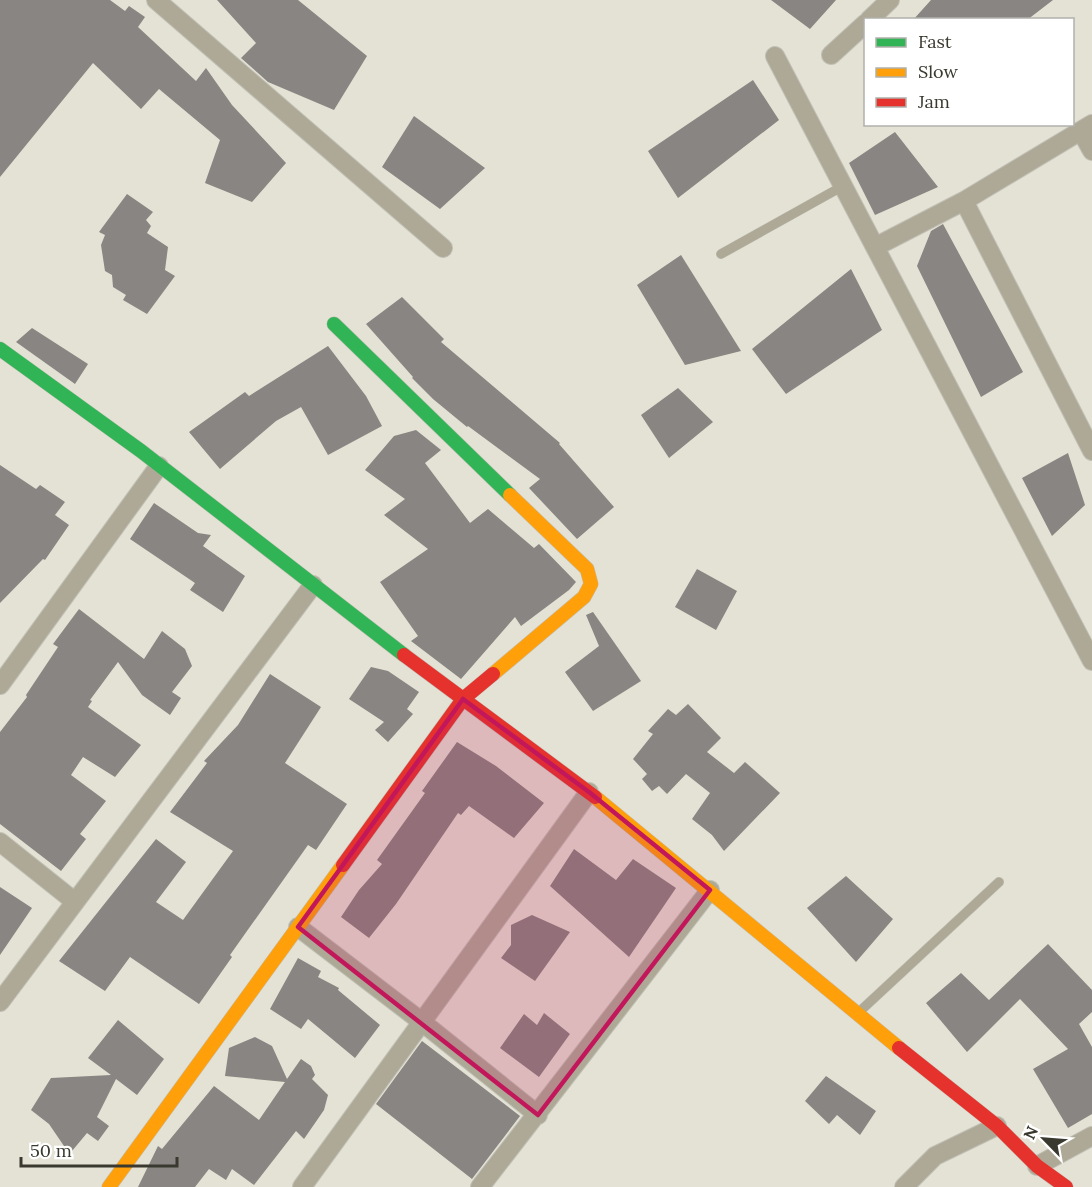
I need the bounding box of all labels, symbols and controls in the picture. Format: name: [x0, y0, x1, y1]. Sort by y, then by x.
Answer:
legend: [864, 18, 1074, 126]
text: Fast: [918, 30, 952, 53]
text: Slow: [918, 60, 958, 83]
text: Jam: [917, 90, 950, 113]
north arrow: [1014, 1109, 1074, 1169]
text: N: [1019, 1123, 1042, 1142]
scale bar: [21, 1130, 177, 1168]
text: 50 m: [30, 1139, 72, 1162]

